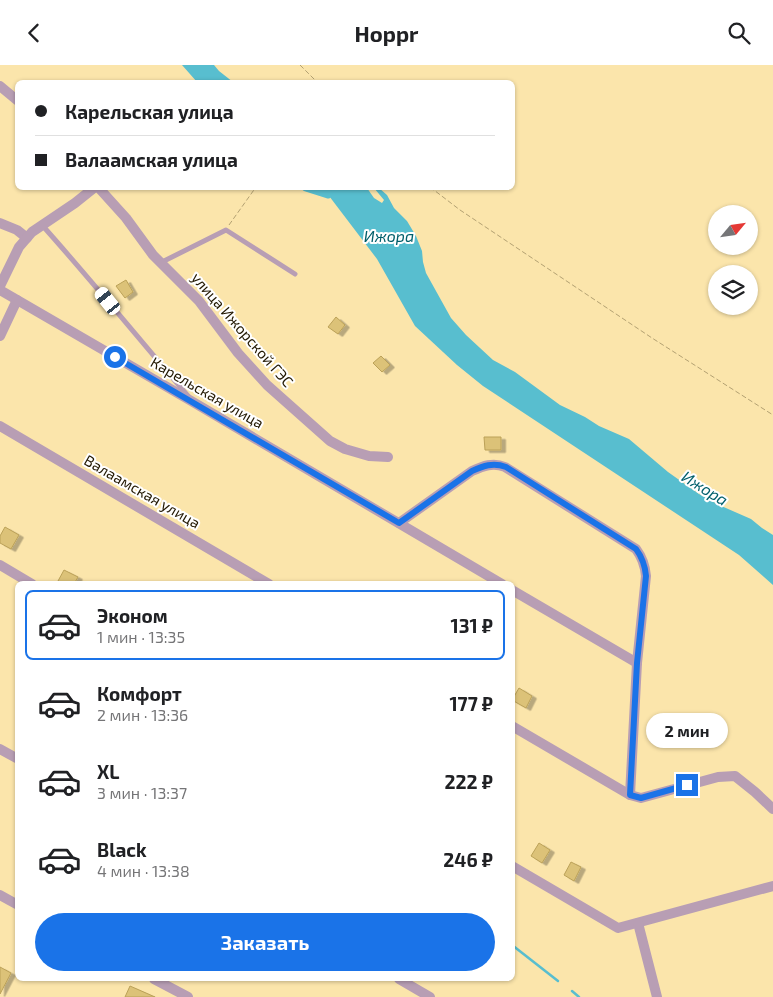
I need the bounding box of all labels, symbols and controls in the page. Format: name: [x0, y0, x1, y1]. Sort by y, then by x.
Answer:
icon: back: [20, 19, 48, 47]
icon: search: [725, 19, 753, 47]
text: Hoppr: [355, 20, 418, 46]
text: Карельская улица: [65, 100, 234, 123]
text: Валаамская улица: [65, 148, 238, 171]
north arrow: [708, 205, 758, 255]
map controls: [708, 205, 758, 315]
water label: Ижора: [364, 226, 414, 245]
button: layers: [708, 265, 758, 315]
street label: улица Ижорской ГЭС: [187, 268, 298, 391]
car: [92, 285, 123, 317]
route start: [104, 346, 126, 368]
street label: Карельская улица: [147, 352, 267, 433]
street label: Валаамская улица: [81, 451, 204, 533]
water label: Ижора: [679, 466, 732, 509]
icon: car: [37, 603, 82, 648]
text: Эконом: [97, 604, 168, 627]
text: 131 ₽: [450, 614, 493, 637]
text: 1 мин · 13:35: [97, 627, 185, 646]
icon: car: [37, 681, 82, 726]
text: Комфорт: [97, 682, 182, 705]
text: 177 ₽: [449, 692, 493, 715]
text: 2 мин · 13:36: [97, 705, 188, 724]
callout: 2 мин: [646, 713, 728, 747]
text: 2 мин: [665, 721, 709, 740]
icon: car: [37, 759, 82, 804]
text: XL: [97, 760, 119, 783]
text: 222 ₽: [445, 770, 493, 793]
route end: [676, 774, 698, 796]
text: 3 мин · 13:37: [97, 783, 187, 802]
icon: car: [37, 837, 82, 882]
text: Black: [97, 838, 147, 861]
text: 246 ₽: [443, 848, 493, 871]
text: 4 мин · 13:38: [97, 861, 190, 880]
button: Заказать: [35, 913, 495, 971]

